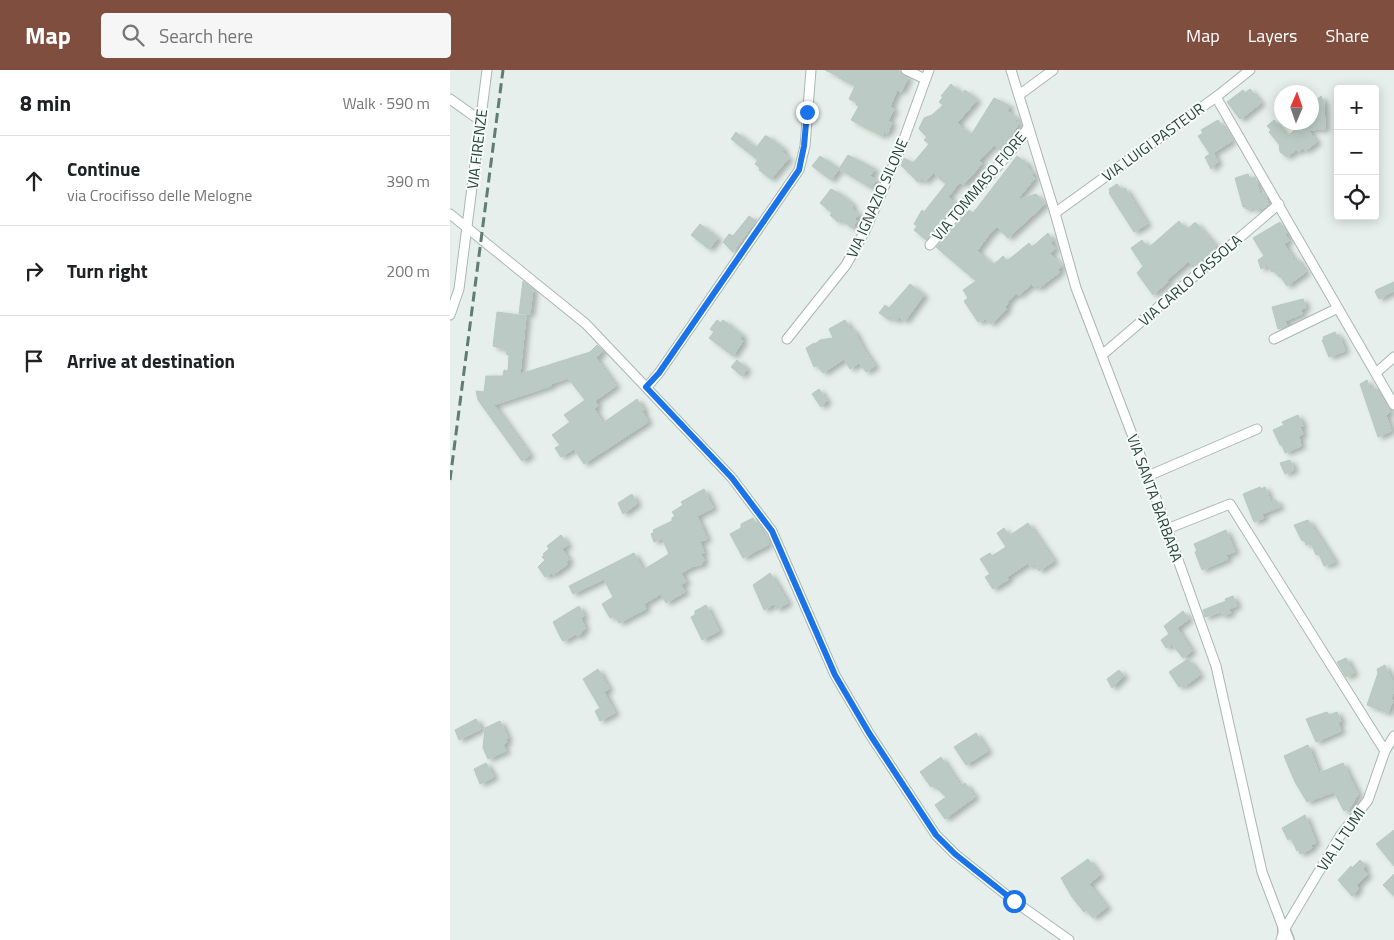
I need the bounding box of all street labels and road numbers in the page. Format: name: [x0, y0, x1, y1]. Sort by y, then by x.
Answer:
street label: VIA LUIGI PASTEUR: [1097, 97, 1209, 187]
street label: VIA FIRENZE: [461, 108, 493, 190]
street label: VIA TOMMASO FIORE: [926, 126, 1032, 246]
street label: VIA IGNAZIO SILONE: [840, 135, 914, 261]
street label: VIA CARLO CASSOLA: [1133, 229, 1247, 331]
street label: VIA SANTA BARBARA: [1121, 431, 1189, 565]
street label: VIA LI TUMI: [1311, 802, 1371, 876]

